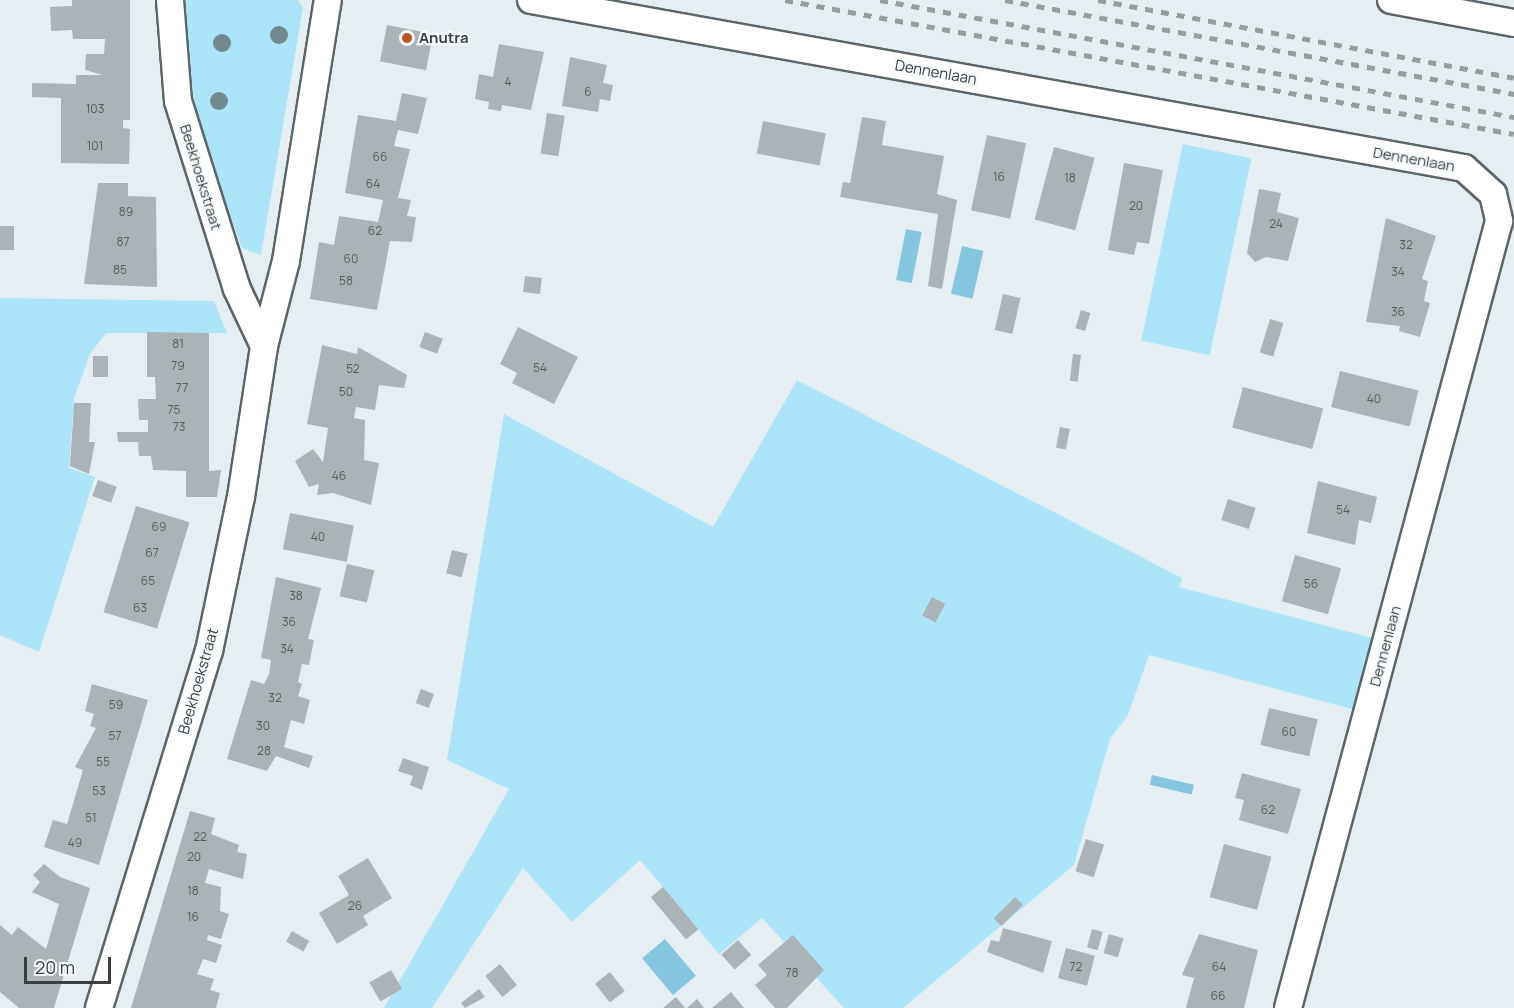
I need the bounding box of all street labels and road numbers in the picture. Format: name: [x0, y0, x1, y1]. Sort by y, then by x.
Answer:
street label: Dennenlaan: [894, 56, 978, 88]
street label: Beekhoekstraat: [176, 122, 226, 232]
street label: Dennenlaan: [1372, 143, 1456, 175]
street label: Dennenlaan: [1366, 604, 1404, 688]
street label: Beekhoekstraat: [174, 626, 222, 736]

